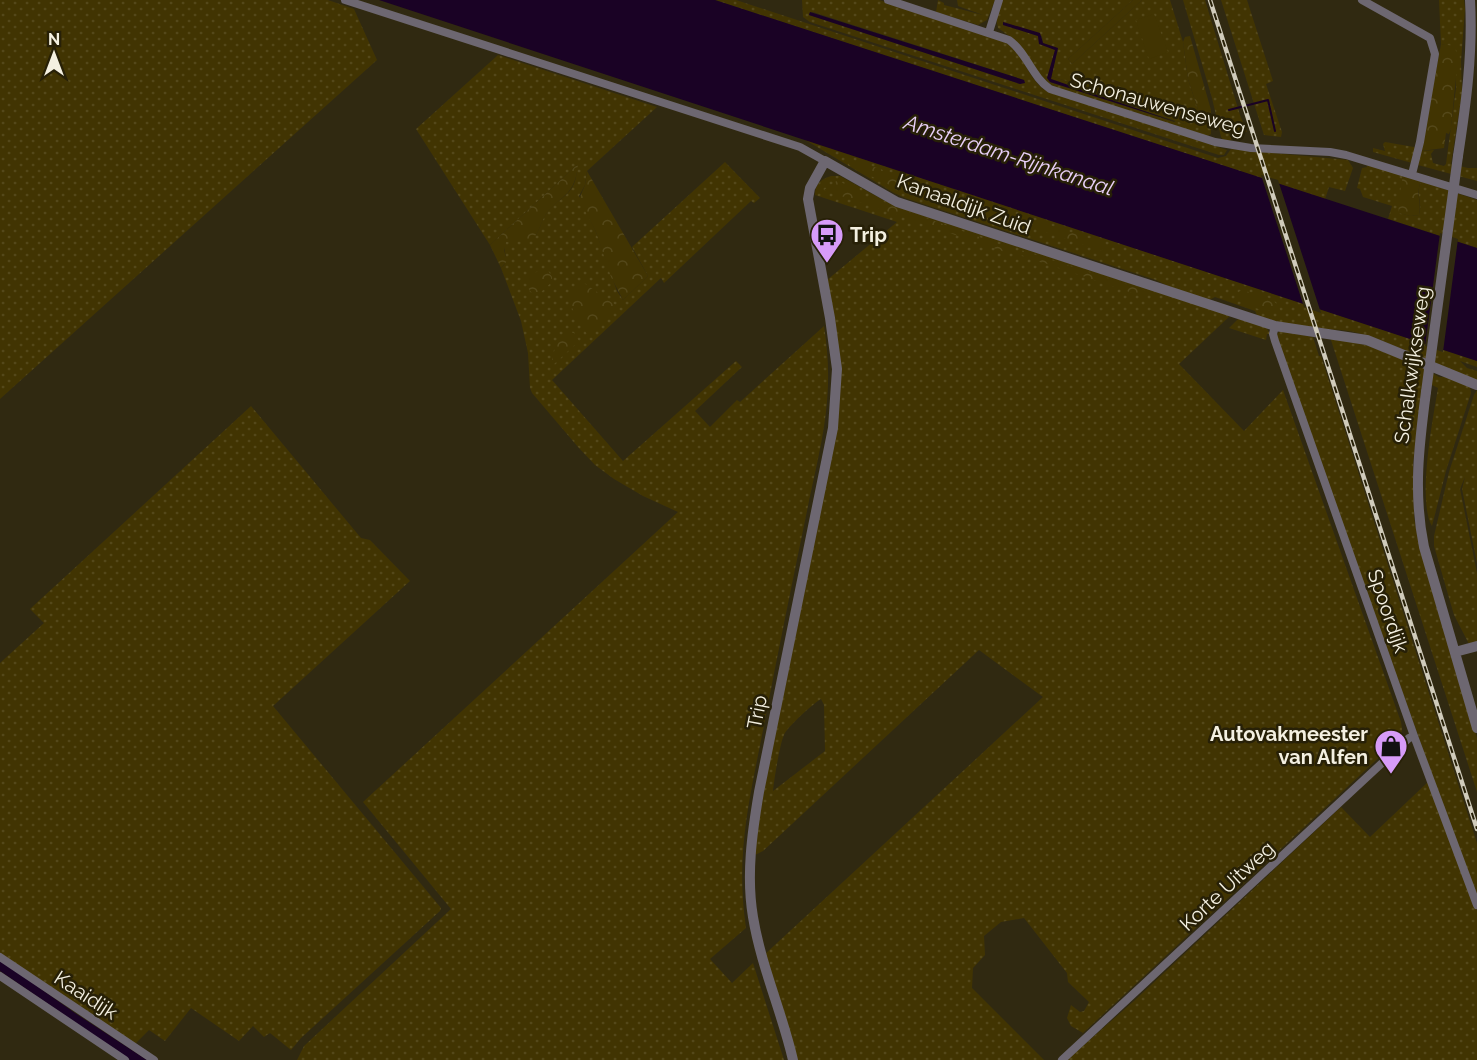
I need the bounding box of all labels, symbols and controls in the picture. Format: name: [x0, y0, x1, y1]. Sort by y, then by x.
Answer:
north arrow: [24, 24, 84, 84]
text: N: [48, 30, 60, 49]
street label: Schonauwenseweg: [1067, 67, 1249, 141]
water label: Amsterdam-Rijnkanaal: [900, 109, 1117, 201]
street label: Kanaaldijk Zuid: [894, 169, 1034, 239]
bus stop icon: Trip: [809, 217, 845, 264]
place label: Trip: [850, 223, 887, 247]
street label: Schalkwijkseweg: [1389, 285, 1435, 445]
street label: Spoordijk: [1363, 566, 1414, 656]
street label: Trip: [742, 693, 772, 731]
place label: Autovakmeester van Alfen: [1210, 722, 1368, 769]
shop icon: Autovakmeester van Alfen: [1373, 728, 1409, 775]
street label: Korte Uitweg: [1175, 836, 1279, 936]
street label: Kaaidijk: [50, 966, 123, 1025]

